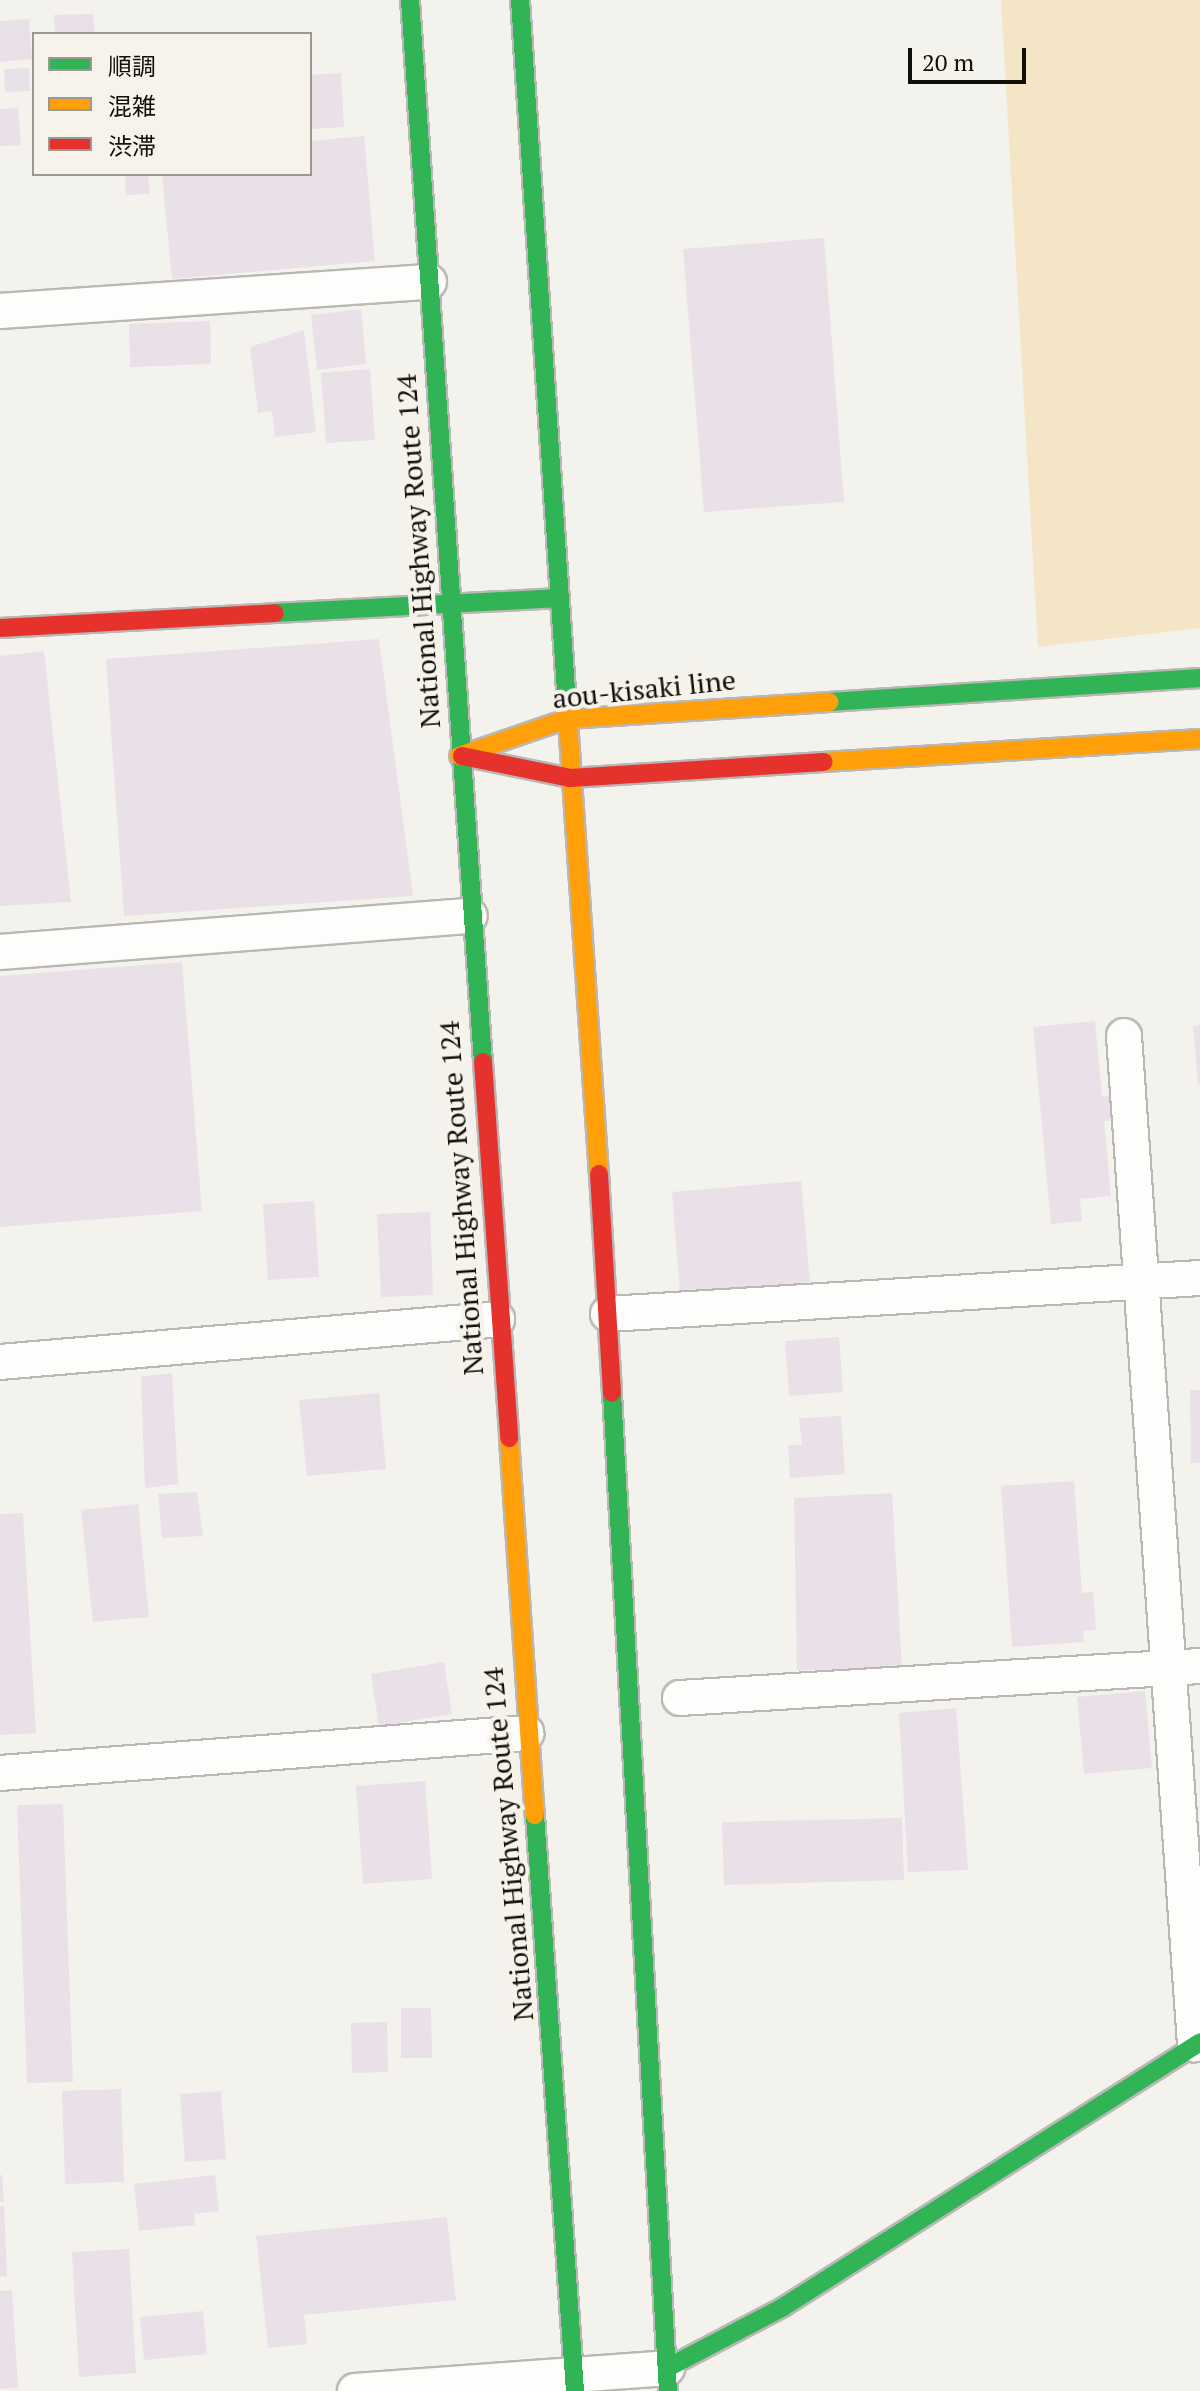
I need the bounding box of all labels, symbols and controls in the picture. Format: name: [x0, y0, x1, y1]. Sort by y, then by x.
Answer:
legend: [32, 32, 312, 176]
scale bar: [912, 32, 1030, 82]
text: 20 m: [922, 46, 974, 78]
text: 順調: [108, 50, 156, 82]
text: 混雑: [108, 90, 156, 122]
text: 渋滞: [108, 130, 156, 162]
street label: National Highway Route 124: [389, 373, 447, 729]
street label: aou-kisaki line: [551, 663, 737, 715]
street label: National Highway Route 124: [432, 1020, 490, 1376]
street label: National Highway Route 124: [476, 1666, 540, 2022]

